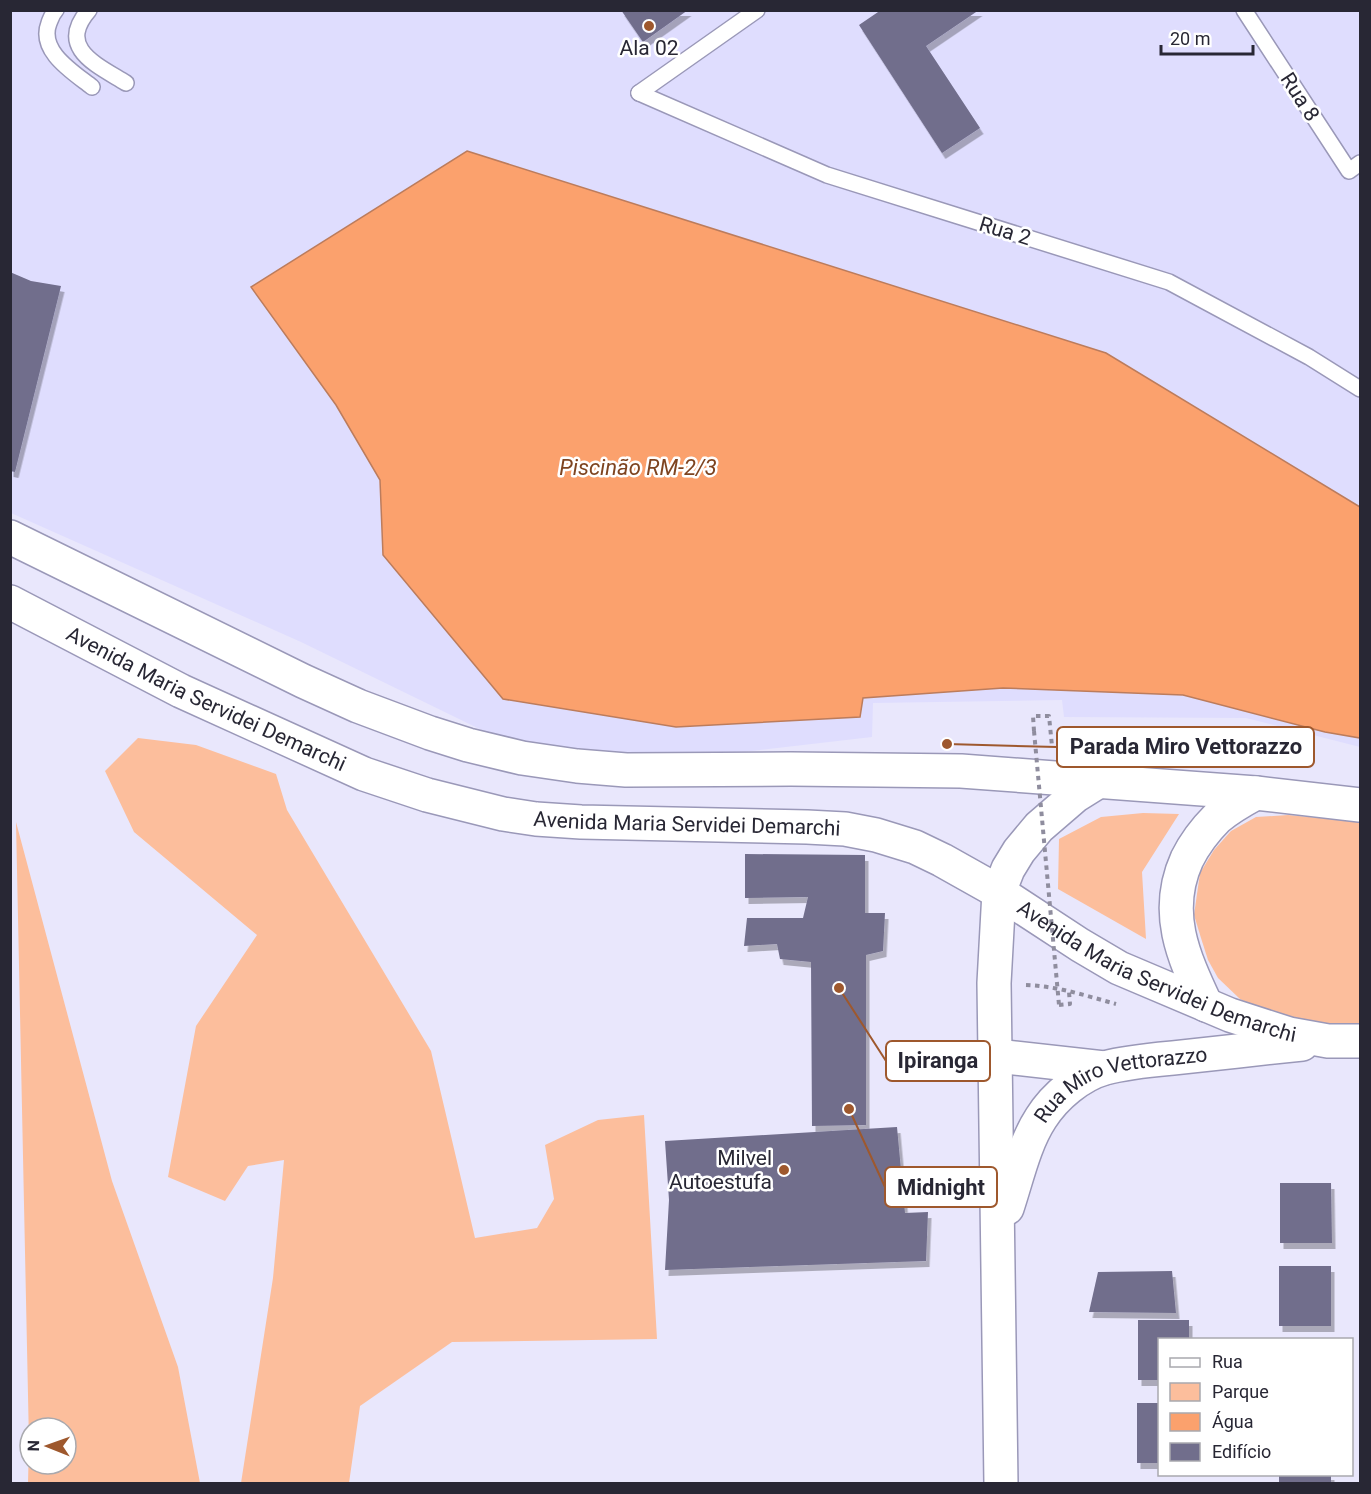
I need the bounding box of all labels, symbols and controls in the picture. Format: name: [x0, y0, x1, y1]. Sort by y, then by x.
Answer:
scale bar: [1161, 18, 1252, 56]
marker: Ala 02: [642, 19, 656, 33]
text: 20 m: [1170, 28, 1210, 49]
place label: Ala 02: [619, 36, 679, 60]
street label: Rua 8: [1276, 68, 1324, 126]
street label: Rua 2: [976, 212, 1034, 250]
water label: Piscinão RM-2/3: [559, 455, 717, 480]
street label: Avenida Maria Servidei Demarchi: [62, 622, 350, 776]
callout: Parada Miro Vettorazzo: [1057, 727, 1314, 767]
text: Parada Miro Vettorazzo: [1070, 734, 1302, 759]
street label: Avenida Maria Servidei Demarchi: [533, 807, 841, 841]
street label: Avenida Maria Servidei Demarchi: [1013, 895, 1298, 1047]
callout: Ipiranga: [886, 1041, 990, 1081]
street label: Rua Miro Vettorazzo: [1029, 1042, 1209, 1127]
text: Ipiranga: [898, 1048, 979, 1073]
place label: Milvel Autoestufa: [669, 1146, 772, 1194]
marker: Milvel Autoestufa: [777, 1163, 791, 1177]
callout: Midnight: [885, 1167, 997, 1207]
text: Midnight: [897, 1175, 986, 1200]
legend: [1158, 1338, 1353, 1476]
text: Rua: [1212, 1351, 1243, 1372]
text: Parque: [1212, 1381, 1269, 1402]
text: Água: [1212, 1411, 1254, 1432]
north arrow: [18, 1416, 78, 1476]
text: N: [24, 1440, 43, 1452]
text: Edifício: [1212, 1441, 1271, 1462]

